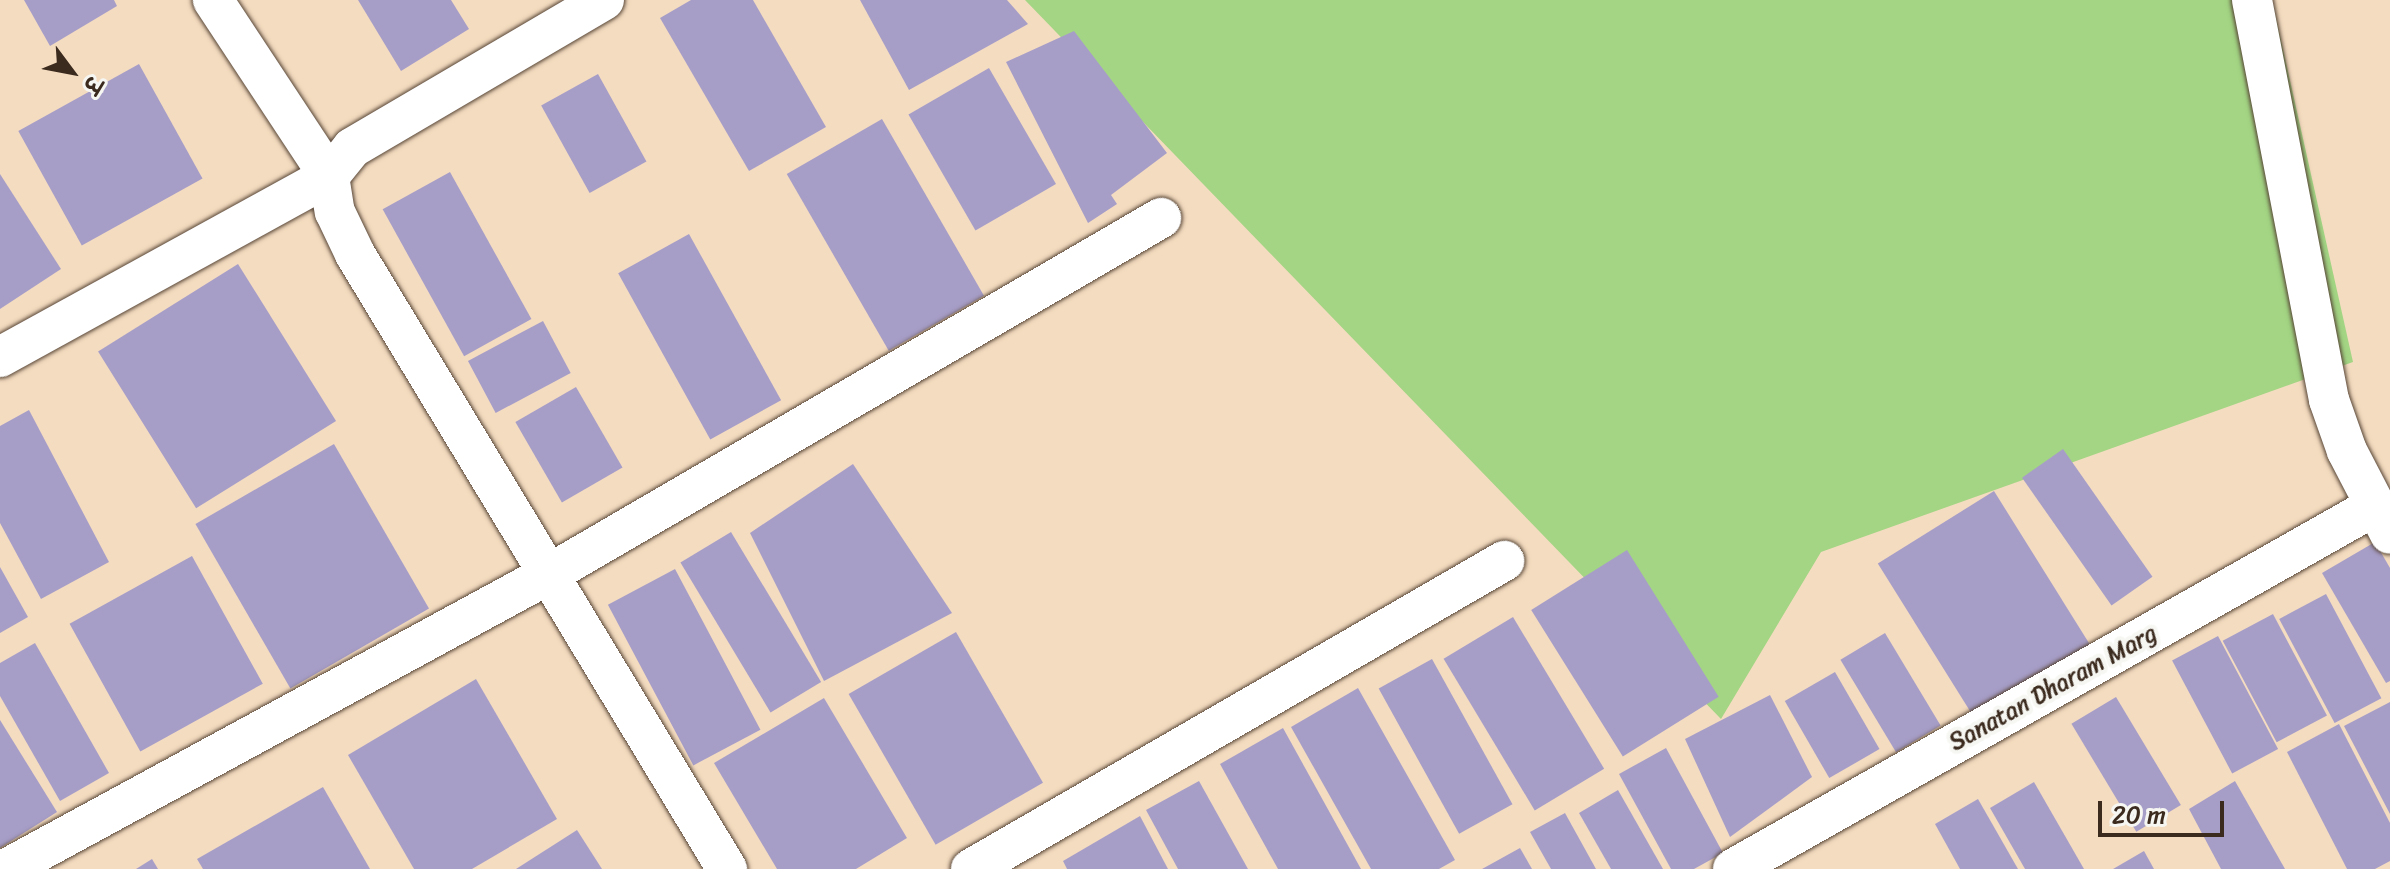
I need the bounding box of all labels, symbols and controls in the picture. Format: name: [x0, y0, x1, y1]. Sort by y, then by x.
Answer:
north arrow: [32, 32, 112, 112]
text: उ: [72, 68, 113, 102]
street label: Sanatan Dharam Marg: [1944, 619, 2162, 757]
scale bar: [2102, 785, 2228, 835]
text: 20 m: [2112, 794, 2166, 836]

